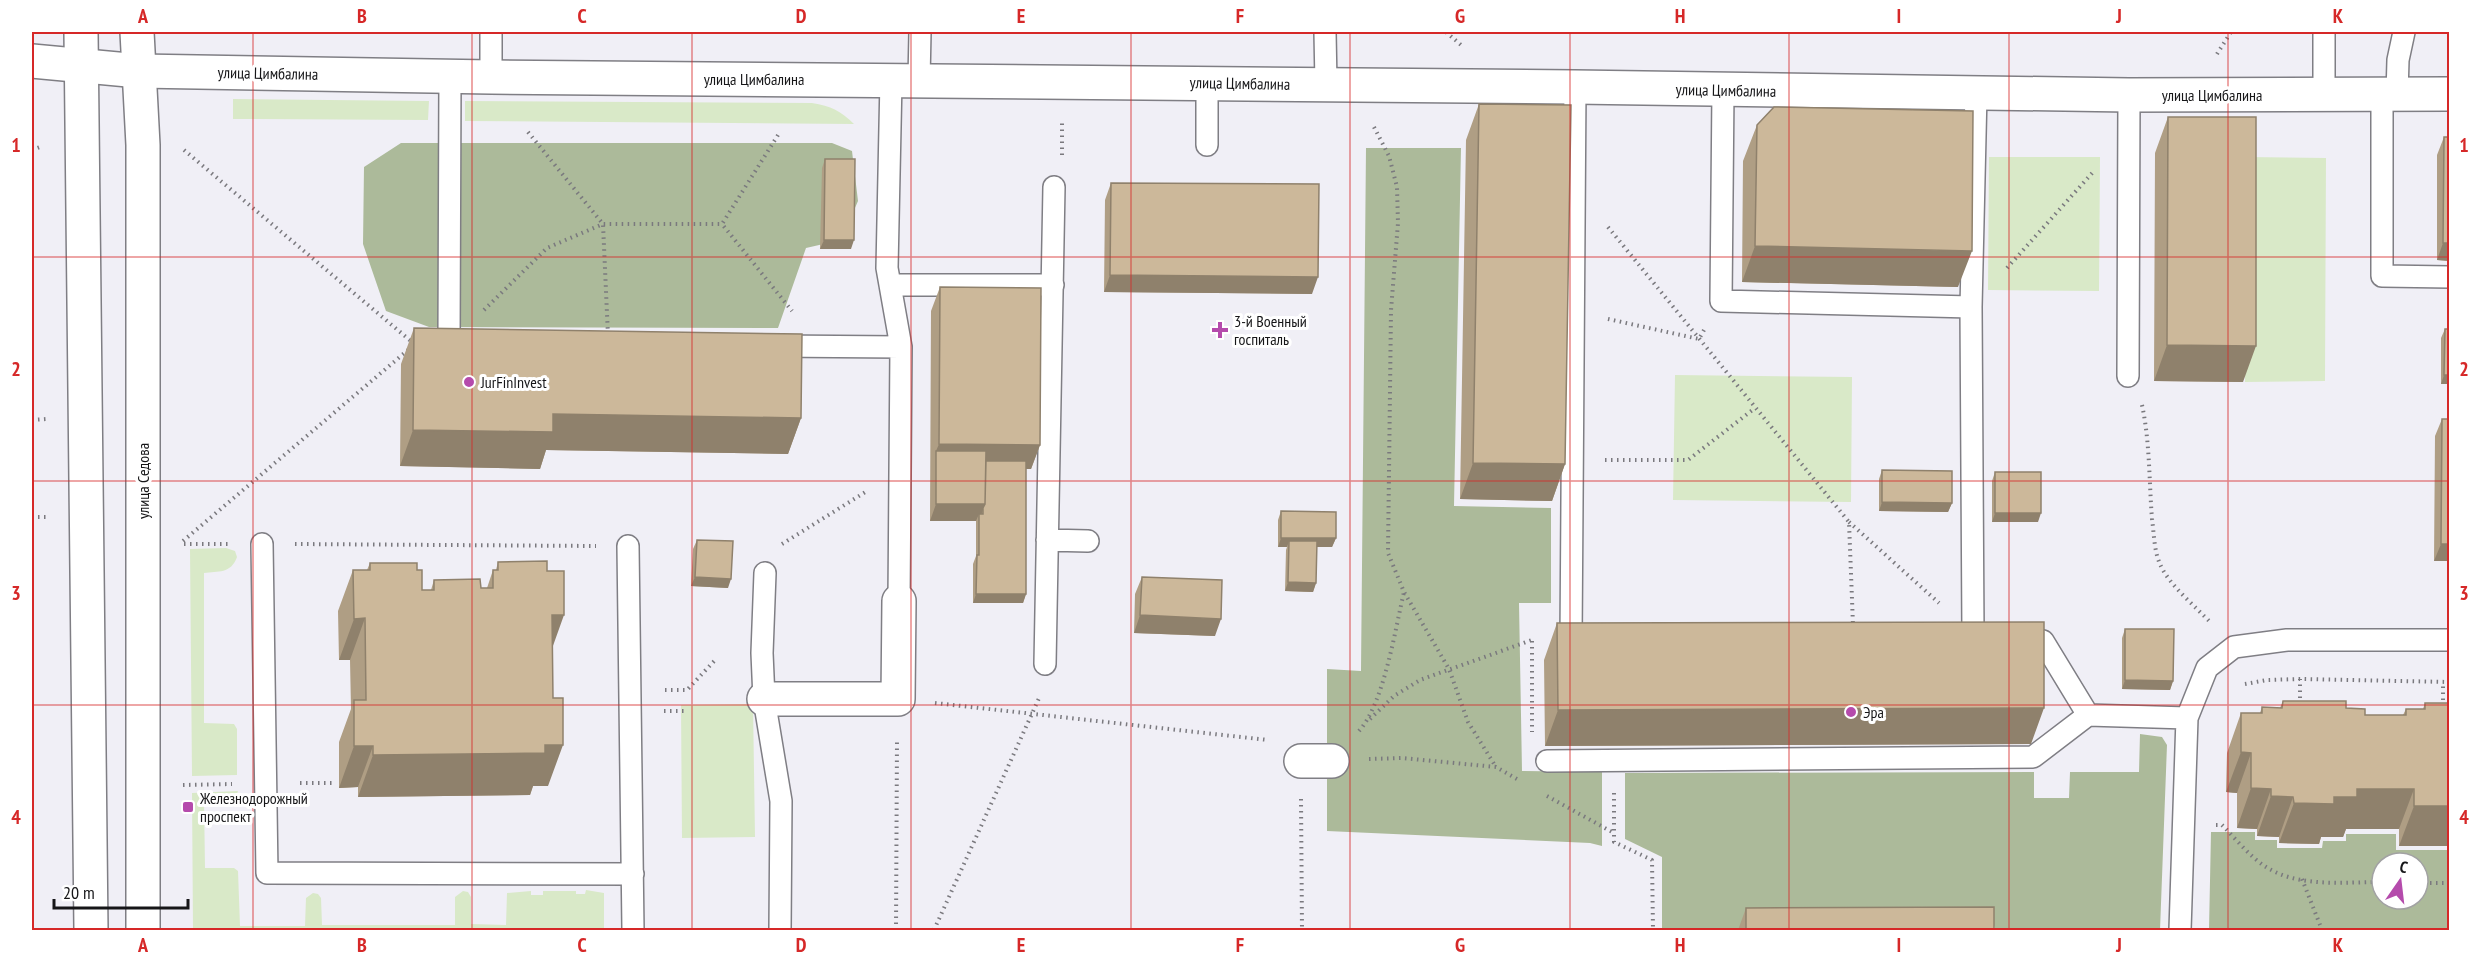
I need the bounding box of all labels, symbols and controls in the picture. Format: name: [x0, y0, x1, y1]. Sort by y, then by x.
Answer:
text: A: [137, 3, 149, 29]
text: B: [357, 3, 367, 29]
text: C: [577, 3, 587, 29]
text: D: [796, 3, 807, 29]
text: E: [1017, 3, 1025, 29]
text: F: [1236, 3, 1244, 29]
text: G: [1455, 3, 1465, 29]
text: H: [1675, 3, 1685, 29]
text: I: [1897, 3, 1901, 29]
text: J: [2115, 3, 2122, 29]
text: K: [2333, 3, 2344, 29]
street label: улица Цимбалина: [218, 62, 318, 84]
street label: улица Цимбалина: [704, 69, 804, 89]
street label: улица Цимбалина: [1190, 72, 1290, 94]
street label: улица Цимбалина: [1676, 79, 1776, 101]
street label: улица Цимбалина: [2162, 85, 2262, 105]
text: 1: [11, 132, 21, 158]
text: 1: [2459, 132, 2469, 158]
place label: 3-й Военный госпиталь: [1234, 311, 1307, 349]
marker: 3-й Военный госпиталь: [1211, 321, 1229, 339]
text: 2: [11, 356, 21, 382]
text: 2: [2459, 356, 2469, 382]
place label: JurFinInvest: [480, 372, 547, 392]
marker: JurFinInvest: [462, 375, 476, 389]
street label: улица Седова: [133, 443, 153, 519]
text: 3: [11, 580, 21, 606]
text: 3: [2459, 580, 2469, 606]
place label: Эра: [1863, 702, 1884, 722]
marker: Эра: [1844, 705, 1858, 719]
place label: Железнодорожный проспект: [199, 788, 308, 826]
marker: Железнодорожный проспект: [181, 800, 195, 814]
text: 4: [11, 804, 21, 830]
text: 4: [2459, 804, 2469, 830]
north arrow: [2370, 851, 2430, 911]
text: С: [2398, 856, 2410, 877]
scale bar: [54, 872, 188, 910]
text: 20 m: [63, 881, 95, 904]
text: A: [137, 932, 149, 958]
text: B: [357, 932, 367, 958]
text: C: [577, 932, 587, 958]
text: D: [796, 932, 807, 958]
text: E: [1017, 932, 1025, 958]
text: F: [1236, 932, 1244, 958]
text: G: [1455, 932, 1465, 958]
text: H: [1675, 932, 1685, 958]
text: I: [1897, 932, 1901, 958]
text: J: [2115, 932, 2122, 958]
text: K: [2333, 932, 2344, 958]

